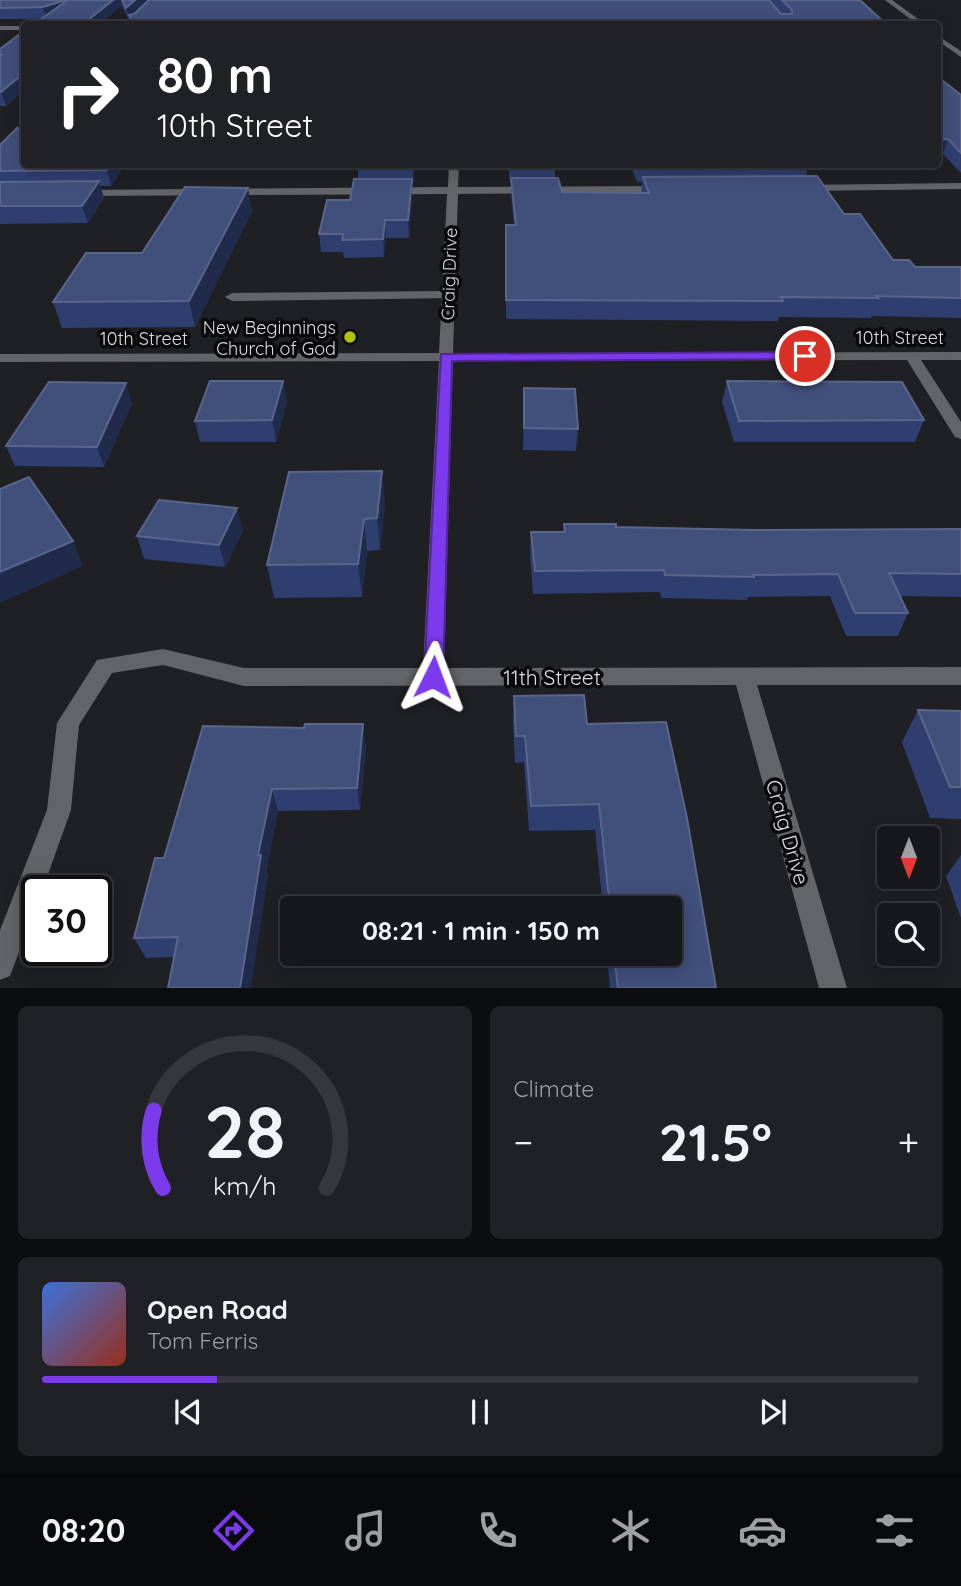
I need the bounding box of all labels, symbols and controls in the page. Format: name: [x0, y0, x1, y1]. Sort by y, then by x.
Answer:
text: 80 m: [157, 44, 273, 105]
icon: right: [42, 49, 133, 140]
text: 10th Street: [157, 105, 313, 145]
street label: Craig Drive: [436, 227, 462, 321]
place label: New Beginnings Church of God: [203, 316, 336, 360]
pin: [775, 326, 835, 386]
street label: 10th Street: [856, 326, 944, 349]
street label: 10th Street: [100, 327, 188, 350]
marker: New Beginnings Church of God: [342, 329, 358, 345]
icon: arrive: [786, 337, 824, 375]
position arrow: [396, 640, 470, 714]
street label: 11th Street: [503, 664, 601, 690]
street label: Craig Drive: [761, 776, 815, 888]
north arrow: [877, 826, 940, 889]
map controls: [877, 826, 940, 966]
speed limit sign: 30: [21, 875, 112, 966]
button: search: [877, 903, 940, 966]
text: 08:21 · 1 min · 150 m: [362, 914, 600, 947]
text: Climate: [514, 1074, 594, 1103]
text: 28: [204, 1086, 285, 1177]
text: 21.5°: [659, 1109, 772, 1174]
text: −: [514, 1118, 533, 1166]
text: +: [898, 1118, 919, 1166]
text: km/h: [213, 1170, 276, 1201]
text: Open Road: [147, 1293, 288, 1326]
text: Tom Ferris: [147, 1326, 258, 1355]
icon: previous: [169, 1393, 207, 1431]
icon: pause: [461, 1393, 499, 1431]
icon: next: [754, 1393, 792, 1431]
icon: directions: [209, 1506, 258, 1555]
icon: music: [341, 1506, 390, 1555]
icon: phone: [473, 1506, 522, 1555]
icon: climate: [606, 1506, 655, 1555]
icon: car: [738, 1506, 787, 1555]
icon: filters: [870, 1506, 919, 1555]
text: 08:20: [42, 1510, 125, 1550]

